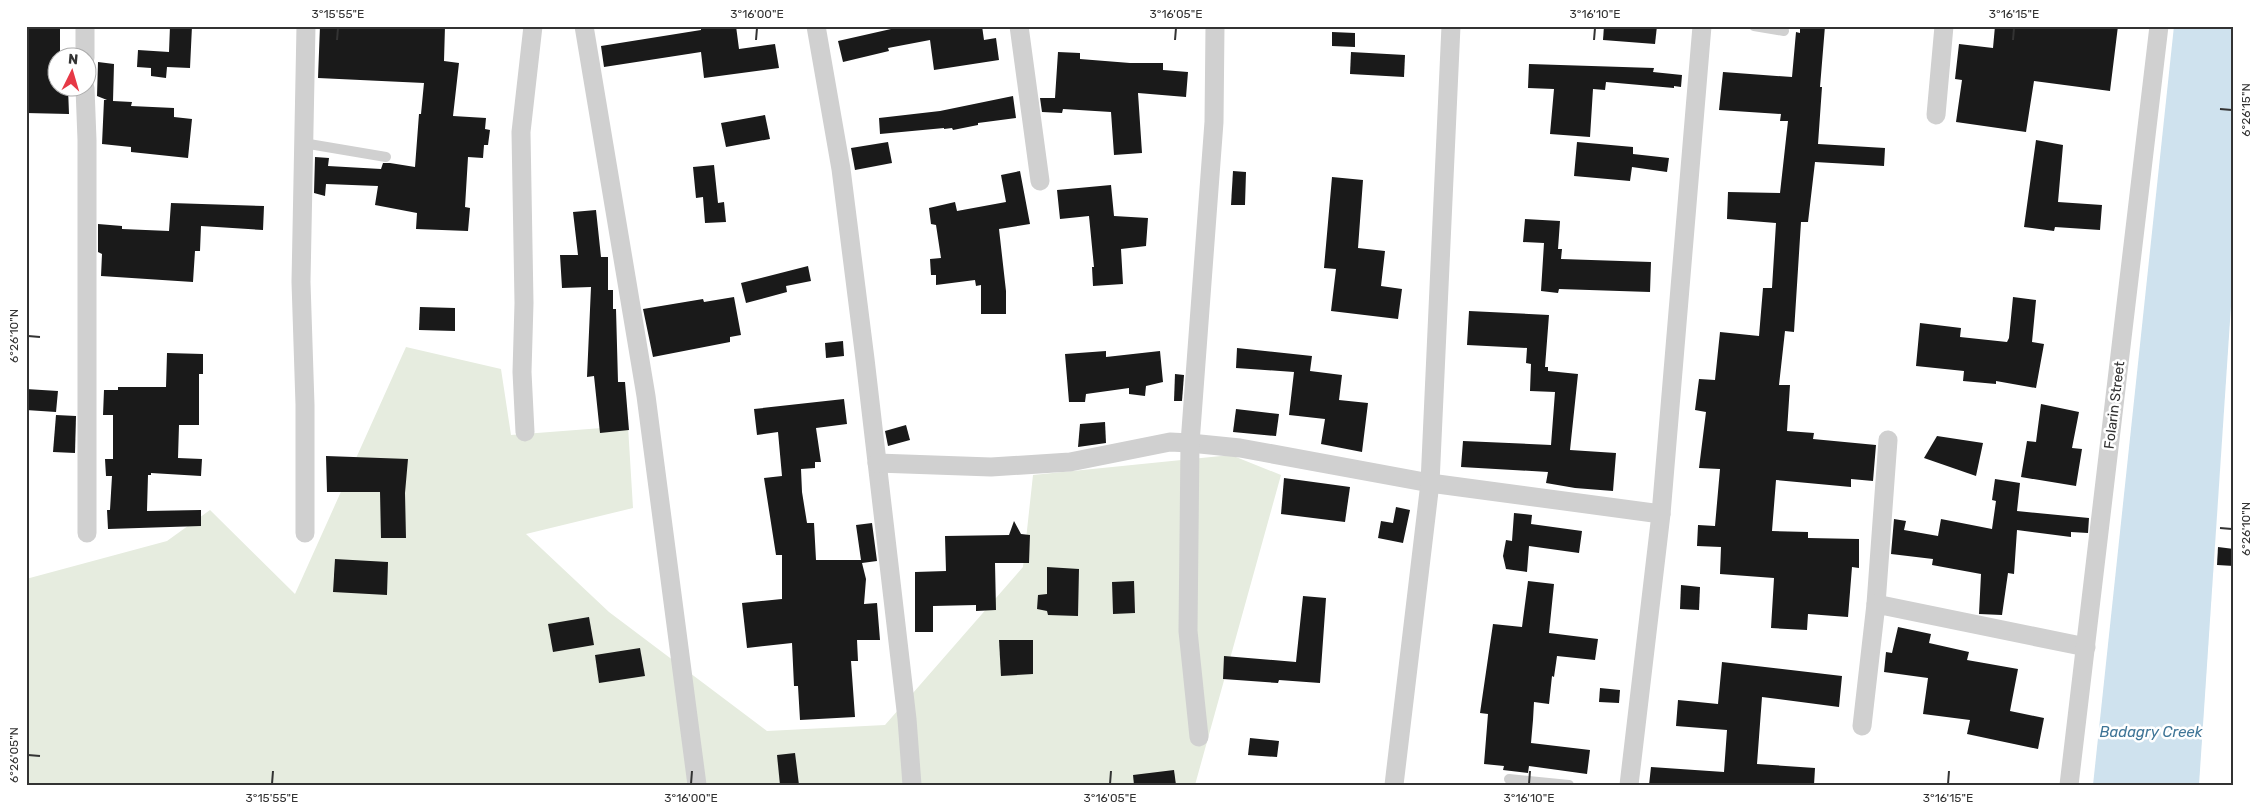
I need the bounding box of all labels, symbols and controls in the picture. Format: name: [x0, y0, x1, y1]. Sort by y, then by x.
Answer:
text: 3°15'55"E: [312, 7, 364, 21]
text: 3°16'00"E: [730, 7, 784, 21]
text: 3°16'05"E: [1150, 7, 1202, 21]
text: 3°16'10"E: [1570, 7, 1620, 21]
text: 3°16'15"E: [1989, 7, 2039, 21]
north arrow: [48, 48, 98, 98]
text: N: [67, 51, 79, 68]
text: 6°26'15"N: [2239, 83, 2253, 137]
text: 6°26'10"N: [7, 309, 21, 363]
street label: Folarin Street: [2101, 360, 2128, 450]
text: 6°26'10"N: [2239, 502, 2253, 556]
water label: Badagry Creek: [2100, 723, 2203, 741]
text: 6°26'05"N: [7, 727, 21, 783]
text: 3°15'55"E: [246, 791, 298, 805]
text: 3°16'00"E: [664, 791, 718, 805]
text: 3°16'05"E: [1084, 791, 1136, 805]
text: 3°16'10"E: [1504, 791, 1554, 805]
text: 3°16'15"E: [1923, 791, 1973, 805]

